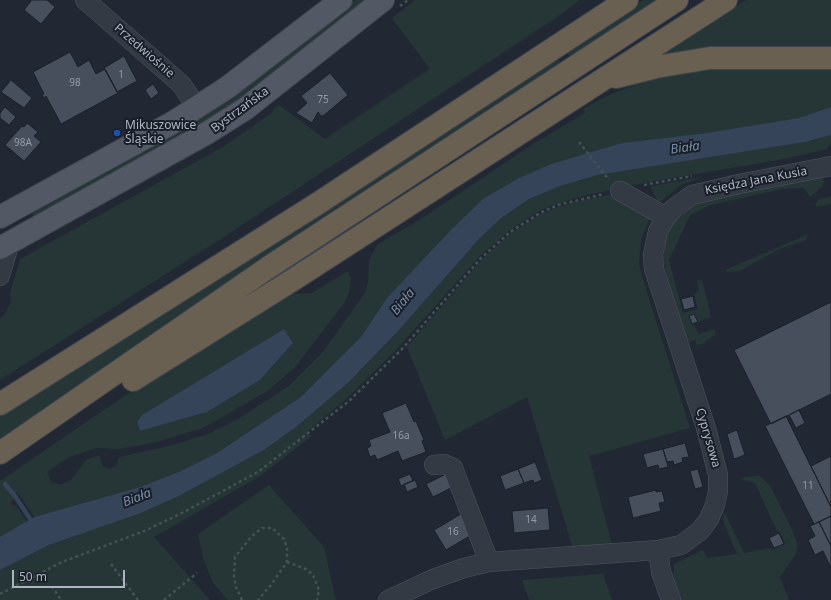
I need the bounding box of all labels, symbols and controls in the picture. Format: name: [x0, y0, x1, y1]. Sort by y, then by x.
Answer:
street label: Przedwiośnie: [111, 21, 177, 81]
house number: 1: [118, 69, 124, 81]
house number: 98: [69, 77, 81, 89]
street label: Bystrzańska: [208, 84, 272, 136]
house number: 75: [317, 94, 329, 106]
place label: Mikuszowice Śląskie: [125, 119, 196, 147]
marker: Mikuszowice Śląskie: [112, 128, 122, 138]
house number: 98A: [14, 137, 32, 149]
water label: Biała: [669, 138, 701, 158]
street label: Księdza Jana Kusia: [704, 164, 808, 198]
water label: Biała: [388, 286, 418, 318]
street label: Cyprysowa: [693, 407, 723, 469]
house number: 16a: [392, 430, 410, 442]
house number: 11: [802, 480, 814, 492]
water label: Biała: [121, 485, 153, 511]
house number: 14: [525, 514, 537, 526]
house number: 16: [447, 526, 459, 538]
scale bar: [14, 562, 127, 588]
text: 50 m: [19, 568, 47, 585]

